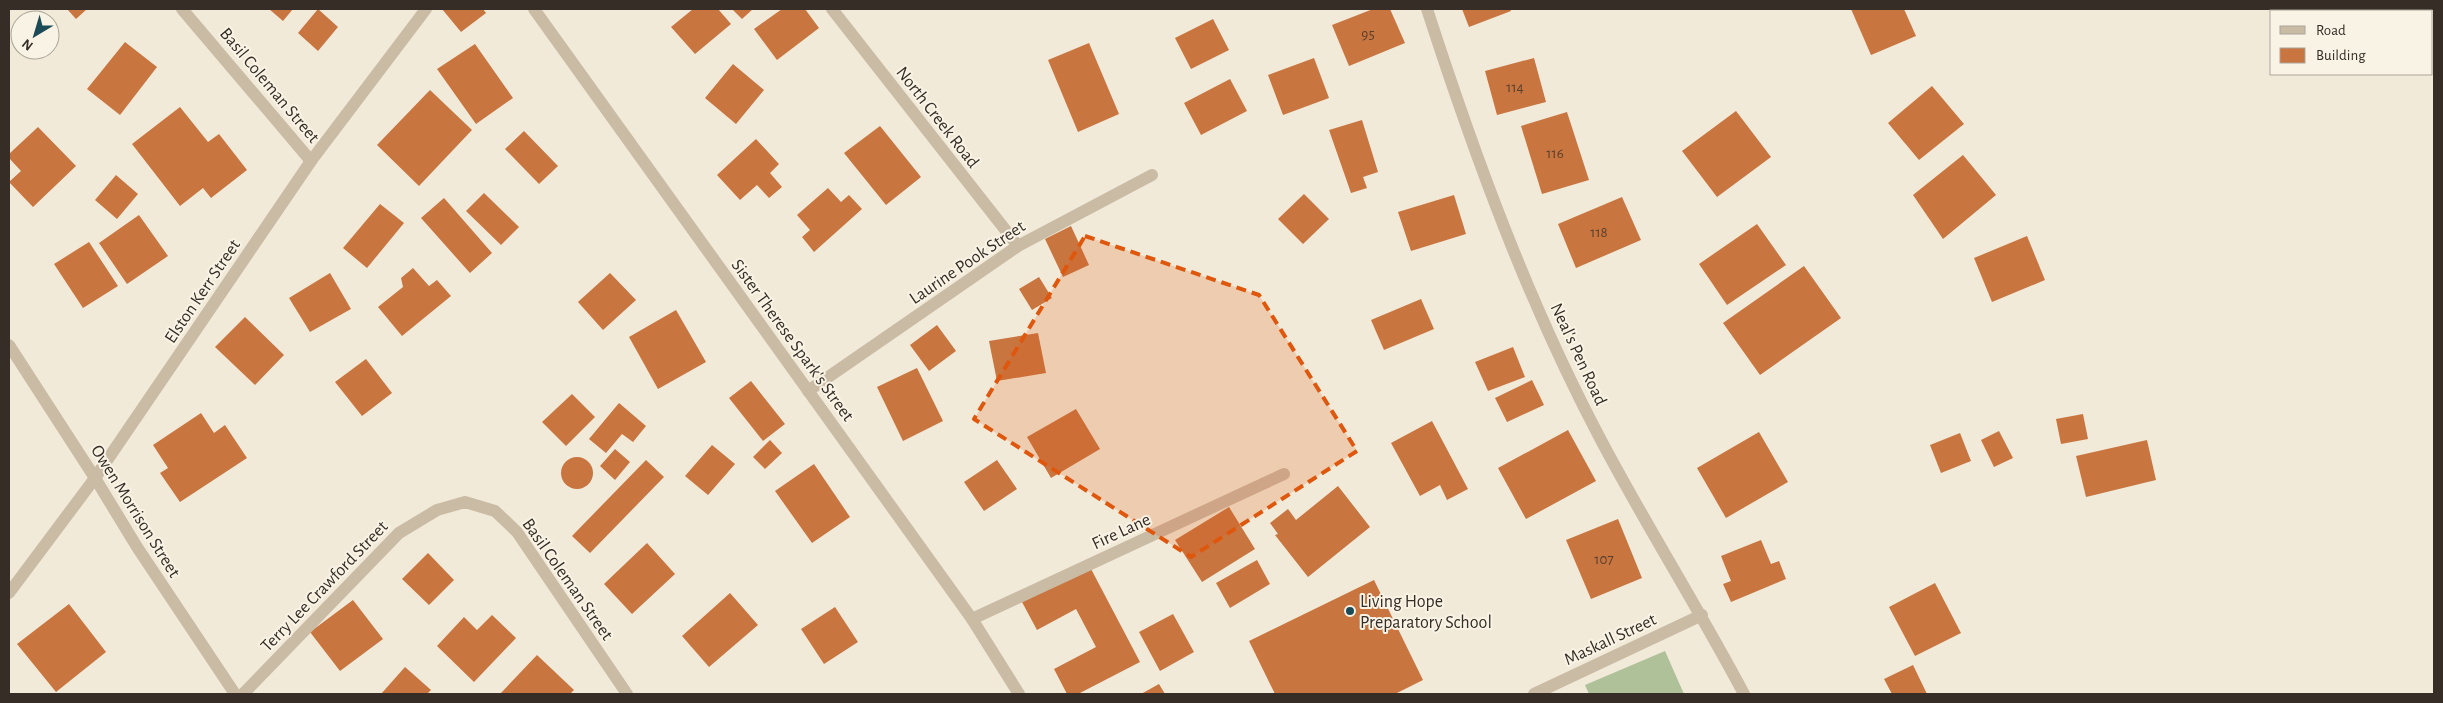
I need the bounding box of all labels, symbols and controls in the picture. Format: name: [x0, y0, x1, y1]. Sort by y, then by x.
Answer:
north arrow: [10, 10, 60, 60]
legend: [2270, 10, 2433, 75]
text: Road: [2316, 23, 2346, 38]
street label: Basil Coleman Street: [216, 25, 323, 147]
house number: 95: [1361, 27, 1375, 42]
text: N: [19, 36, 36, 53]
text: Building: [2316, 48, 2366, 63]
street label: North Creek Road: [892, 64, 982, 172]
house number: 114: [1506, 80, 1524, 95]
house number: 116: [1546, 146, 1564, 161]
street label: Laurine Pook Street: [906, 217, 1029, 308]
house number: 118: [1590, 225, 1608, 240]
street label: Elston Kerr Street: [162, 236, 244, 347]
street label: Sister Therese Spark's Street: [728, 256, 857, 425]
street label: Neal's Pen Road: [1547, 301, 1610, 408]
street label: Owen Morrison Street: [87, 442, 183, 581]
street label: Fire Lane: [1089, 511, 1154, 553]
street label: Basil Coleman Street: [518, 515, 616, 644]
street label: Terry Lee Crawford Street: [258, 518, 392, 656]
house number: 107: [1594, 552, 1614, 567]
place label: Living Hope Preparatory School: [1360, 593, 1492, 632]
marker: Living Hope Preparatory School: [1344, 605, 1356, 617]
street label: Maskall Street: [1562, 611, 1659, 669]

